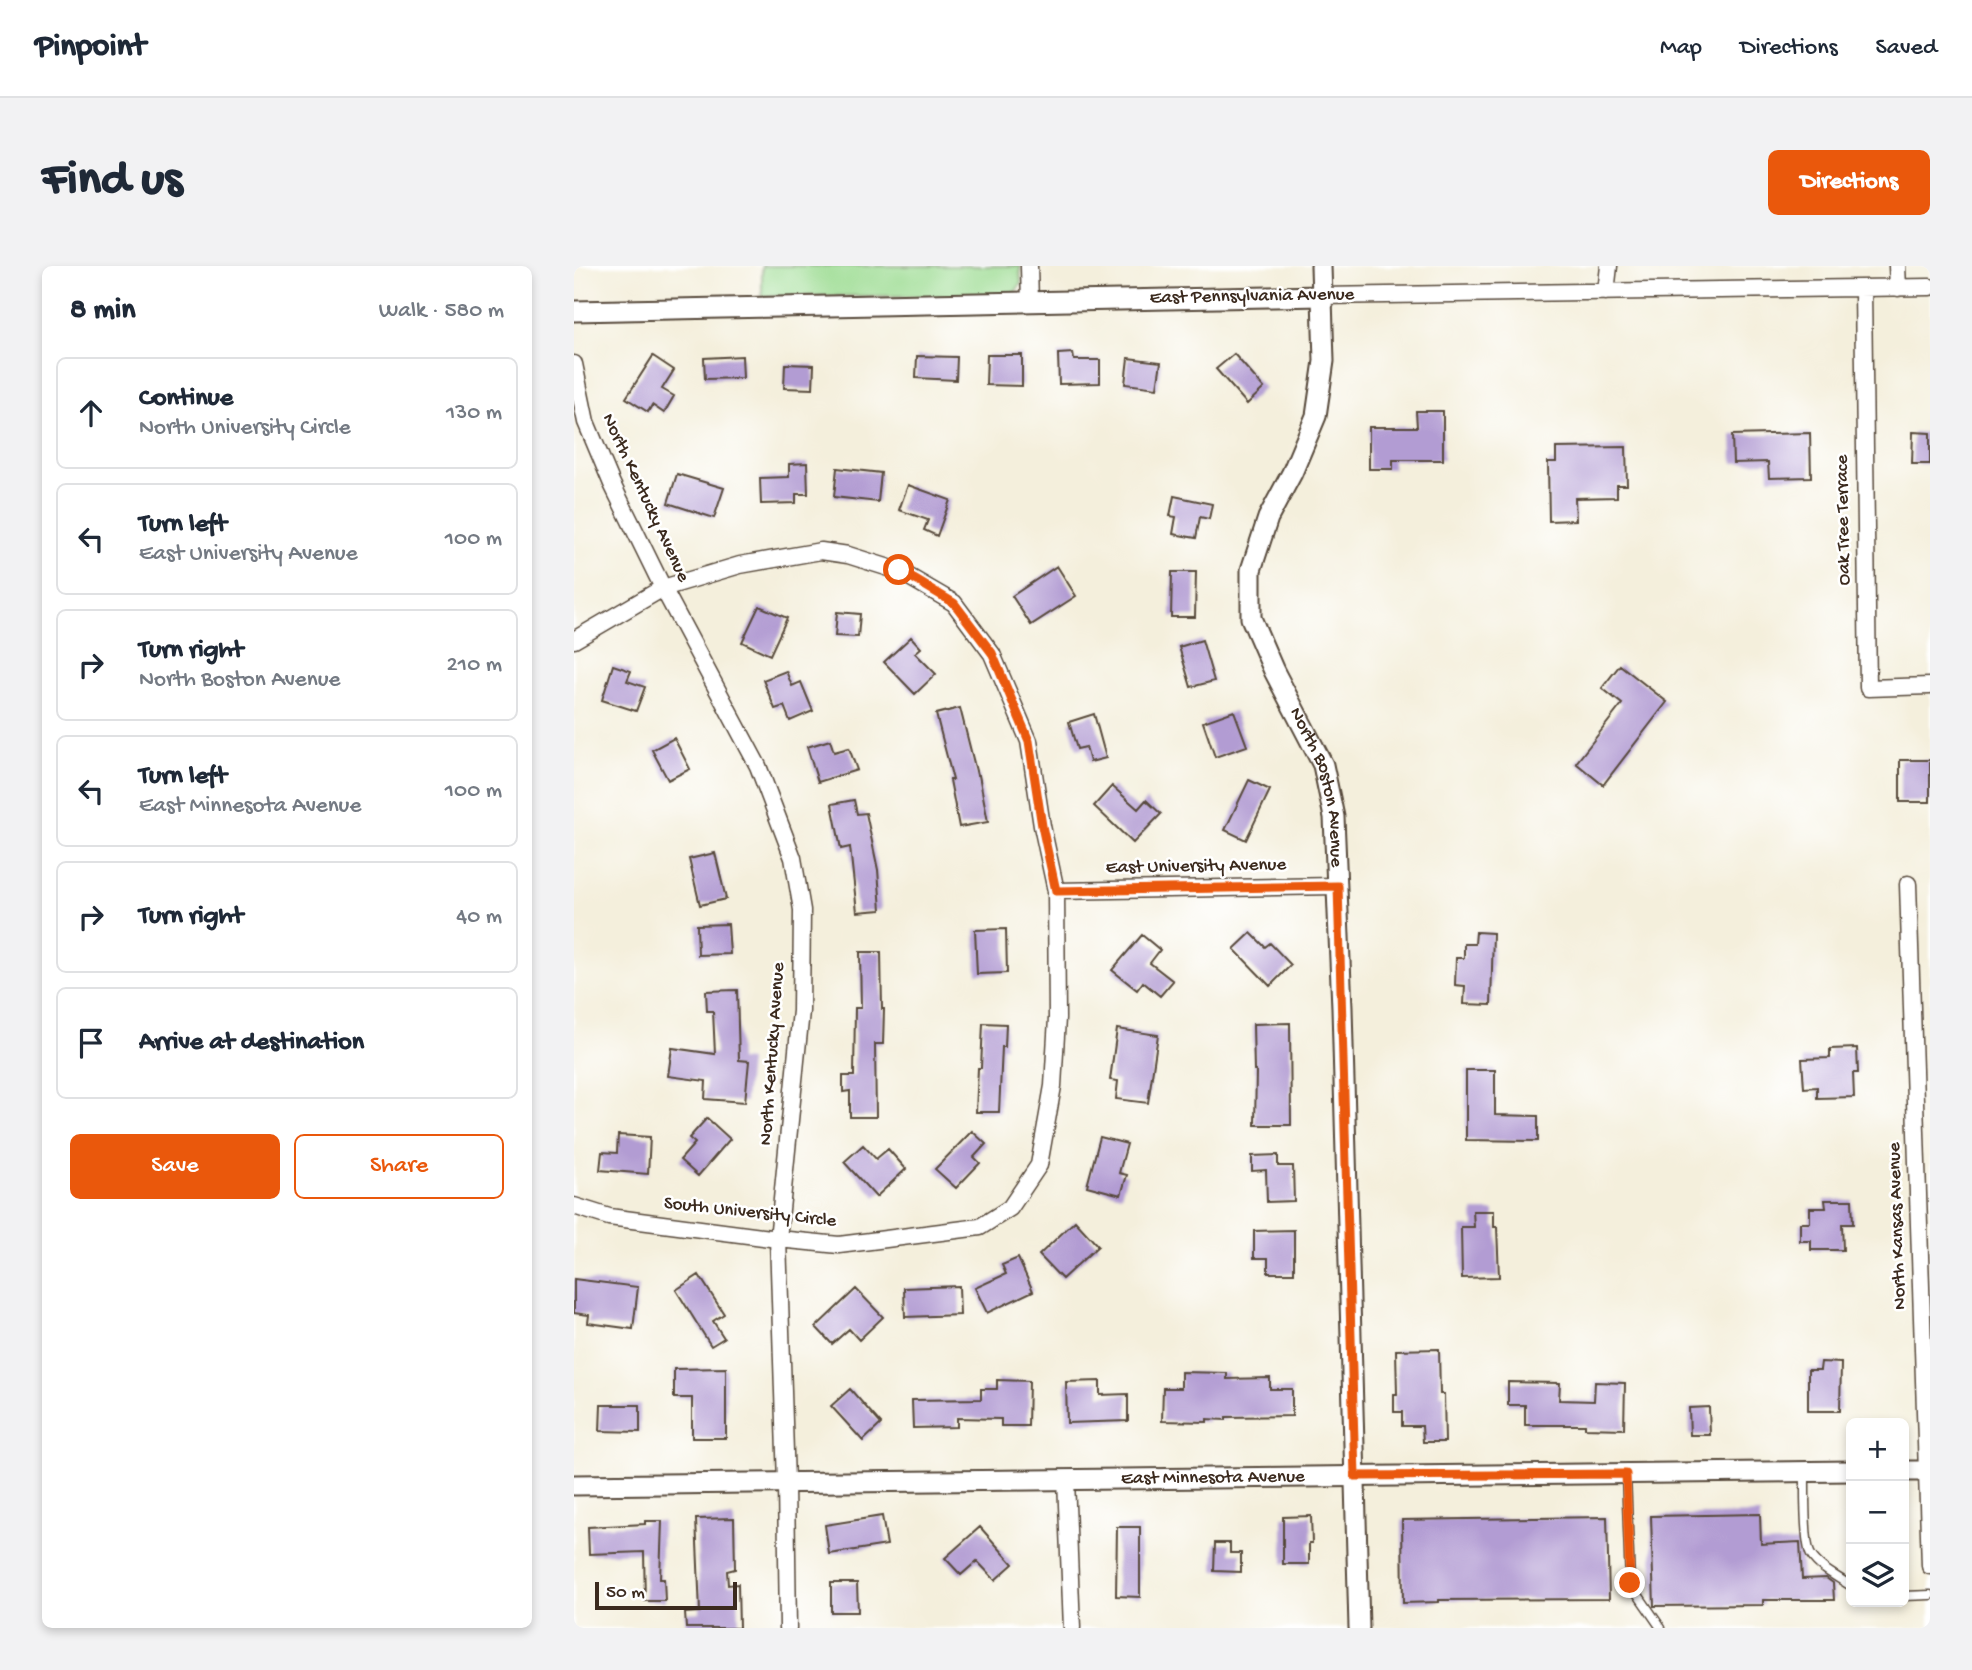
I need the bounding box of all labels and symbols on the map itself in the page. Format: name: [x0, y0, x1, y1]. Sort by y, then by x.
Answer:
street label: East Pennsylvania Avenue: [1149, 284, 1355, 310]
street label: North Kentucky Avenue: [596, 410, 694, 586]
street label: Oak Tree Terrace: [1831, 454, 1857, 585]
route start: [883, 554, 914, 585]
street label: North Boston Avenue: [1284, 704, 1348, 868]
street label: East University Avenue: [1106, 854, 1287, 880]
street label: North Kentucky Avenue: [755, 962, 791, 1146]
street label: North Kansas Avenue: [1884, 1142, 1912, 1310]
street label: South University Circle: [663, 1193, 838, 1234]
street label: East Minnesota Avenue: [1121, 1465, 1305, 1491]
route end: [1614, 1567, 1645, 1598]
scale bar: [595, 1579, 737, 1611]

